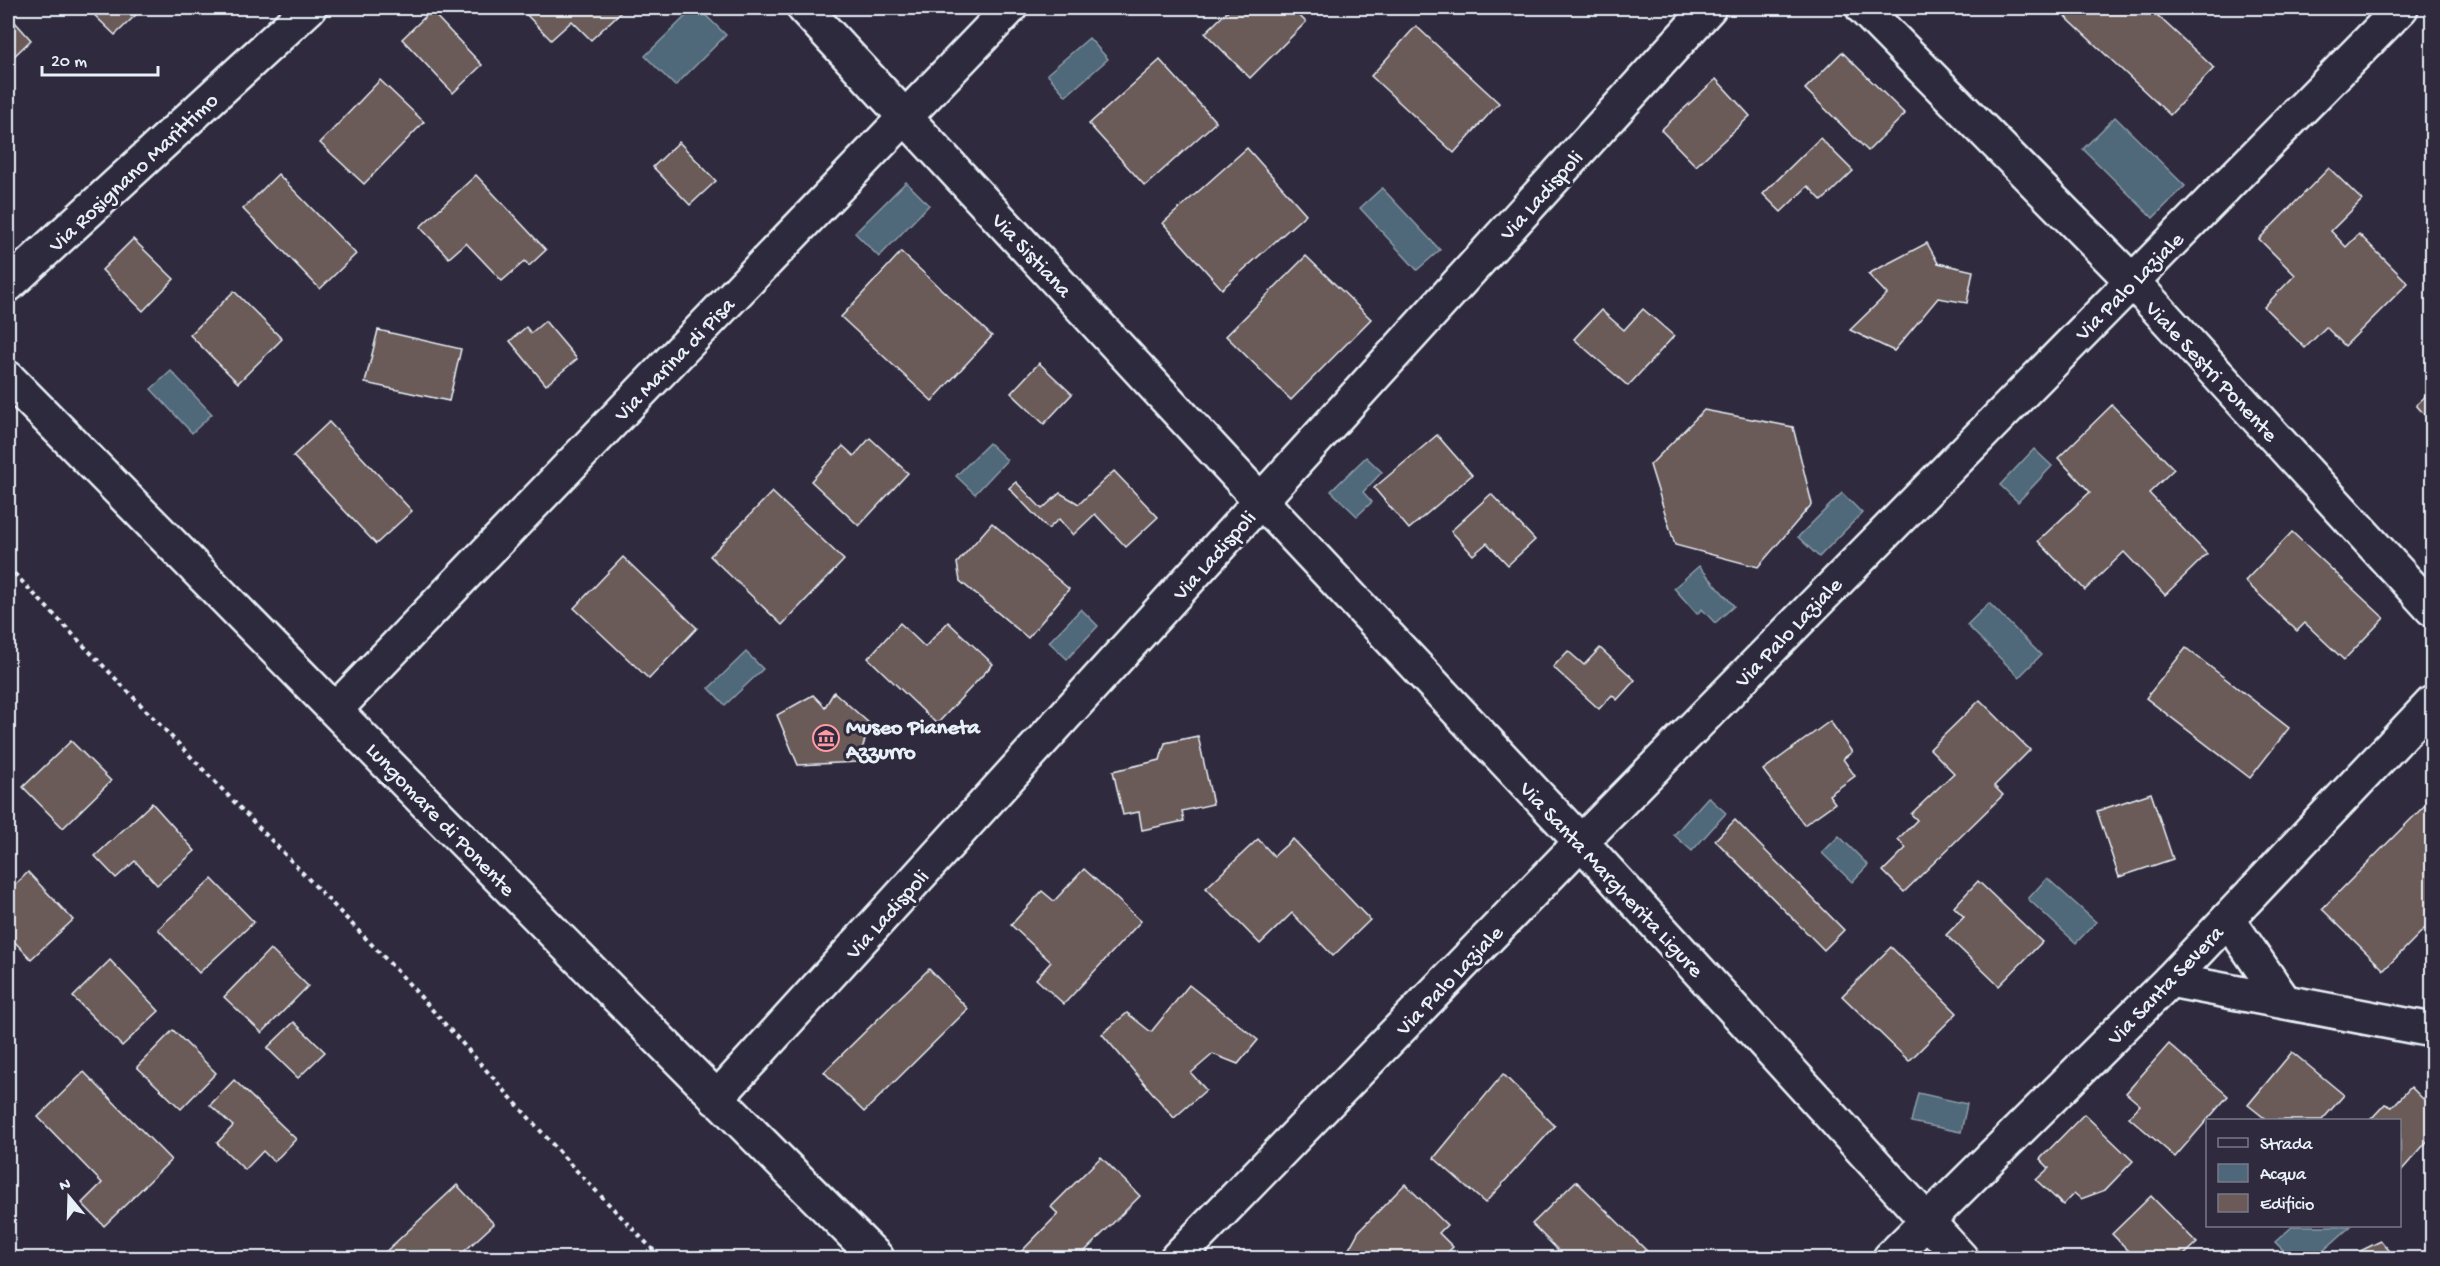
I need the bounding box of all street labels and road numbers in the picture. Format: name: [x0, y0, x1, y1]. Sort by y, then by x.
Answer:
street label: Via Rosignano Marittimo: [44, 89, 225, 260]
street label: Via Ladispoli: [1495, 146, 1590, 248]
street label: Via Sistiana: [984, 208, 1076, 305]
street label: Via Palo Laziale: [2070, 227, 2191, 348]
street label: Via Marina di Pisa: [609, 293, 742, 429]
street label: Viale Sestri Ponente: [2137, 296, 2282, 449]
street label: Via Ladispoli: [1168, 506, 1263, 608]
street label: Via Palo Laziale: [1730, 573, 1849, 695]
street label: Lungomare di Ponente: [359, 738, 520, 904]
street label: Via Santa Margherita Ligure: [1512, 777, 1708, 985]
street label: Via Ladispoli: [841, 865, 936, 967]
street label: Via Palo Laziale: [1391, 921, 1510, 1043]
street label: Via Santa Severa: [2103, 921, 2231, 1053]

